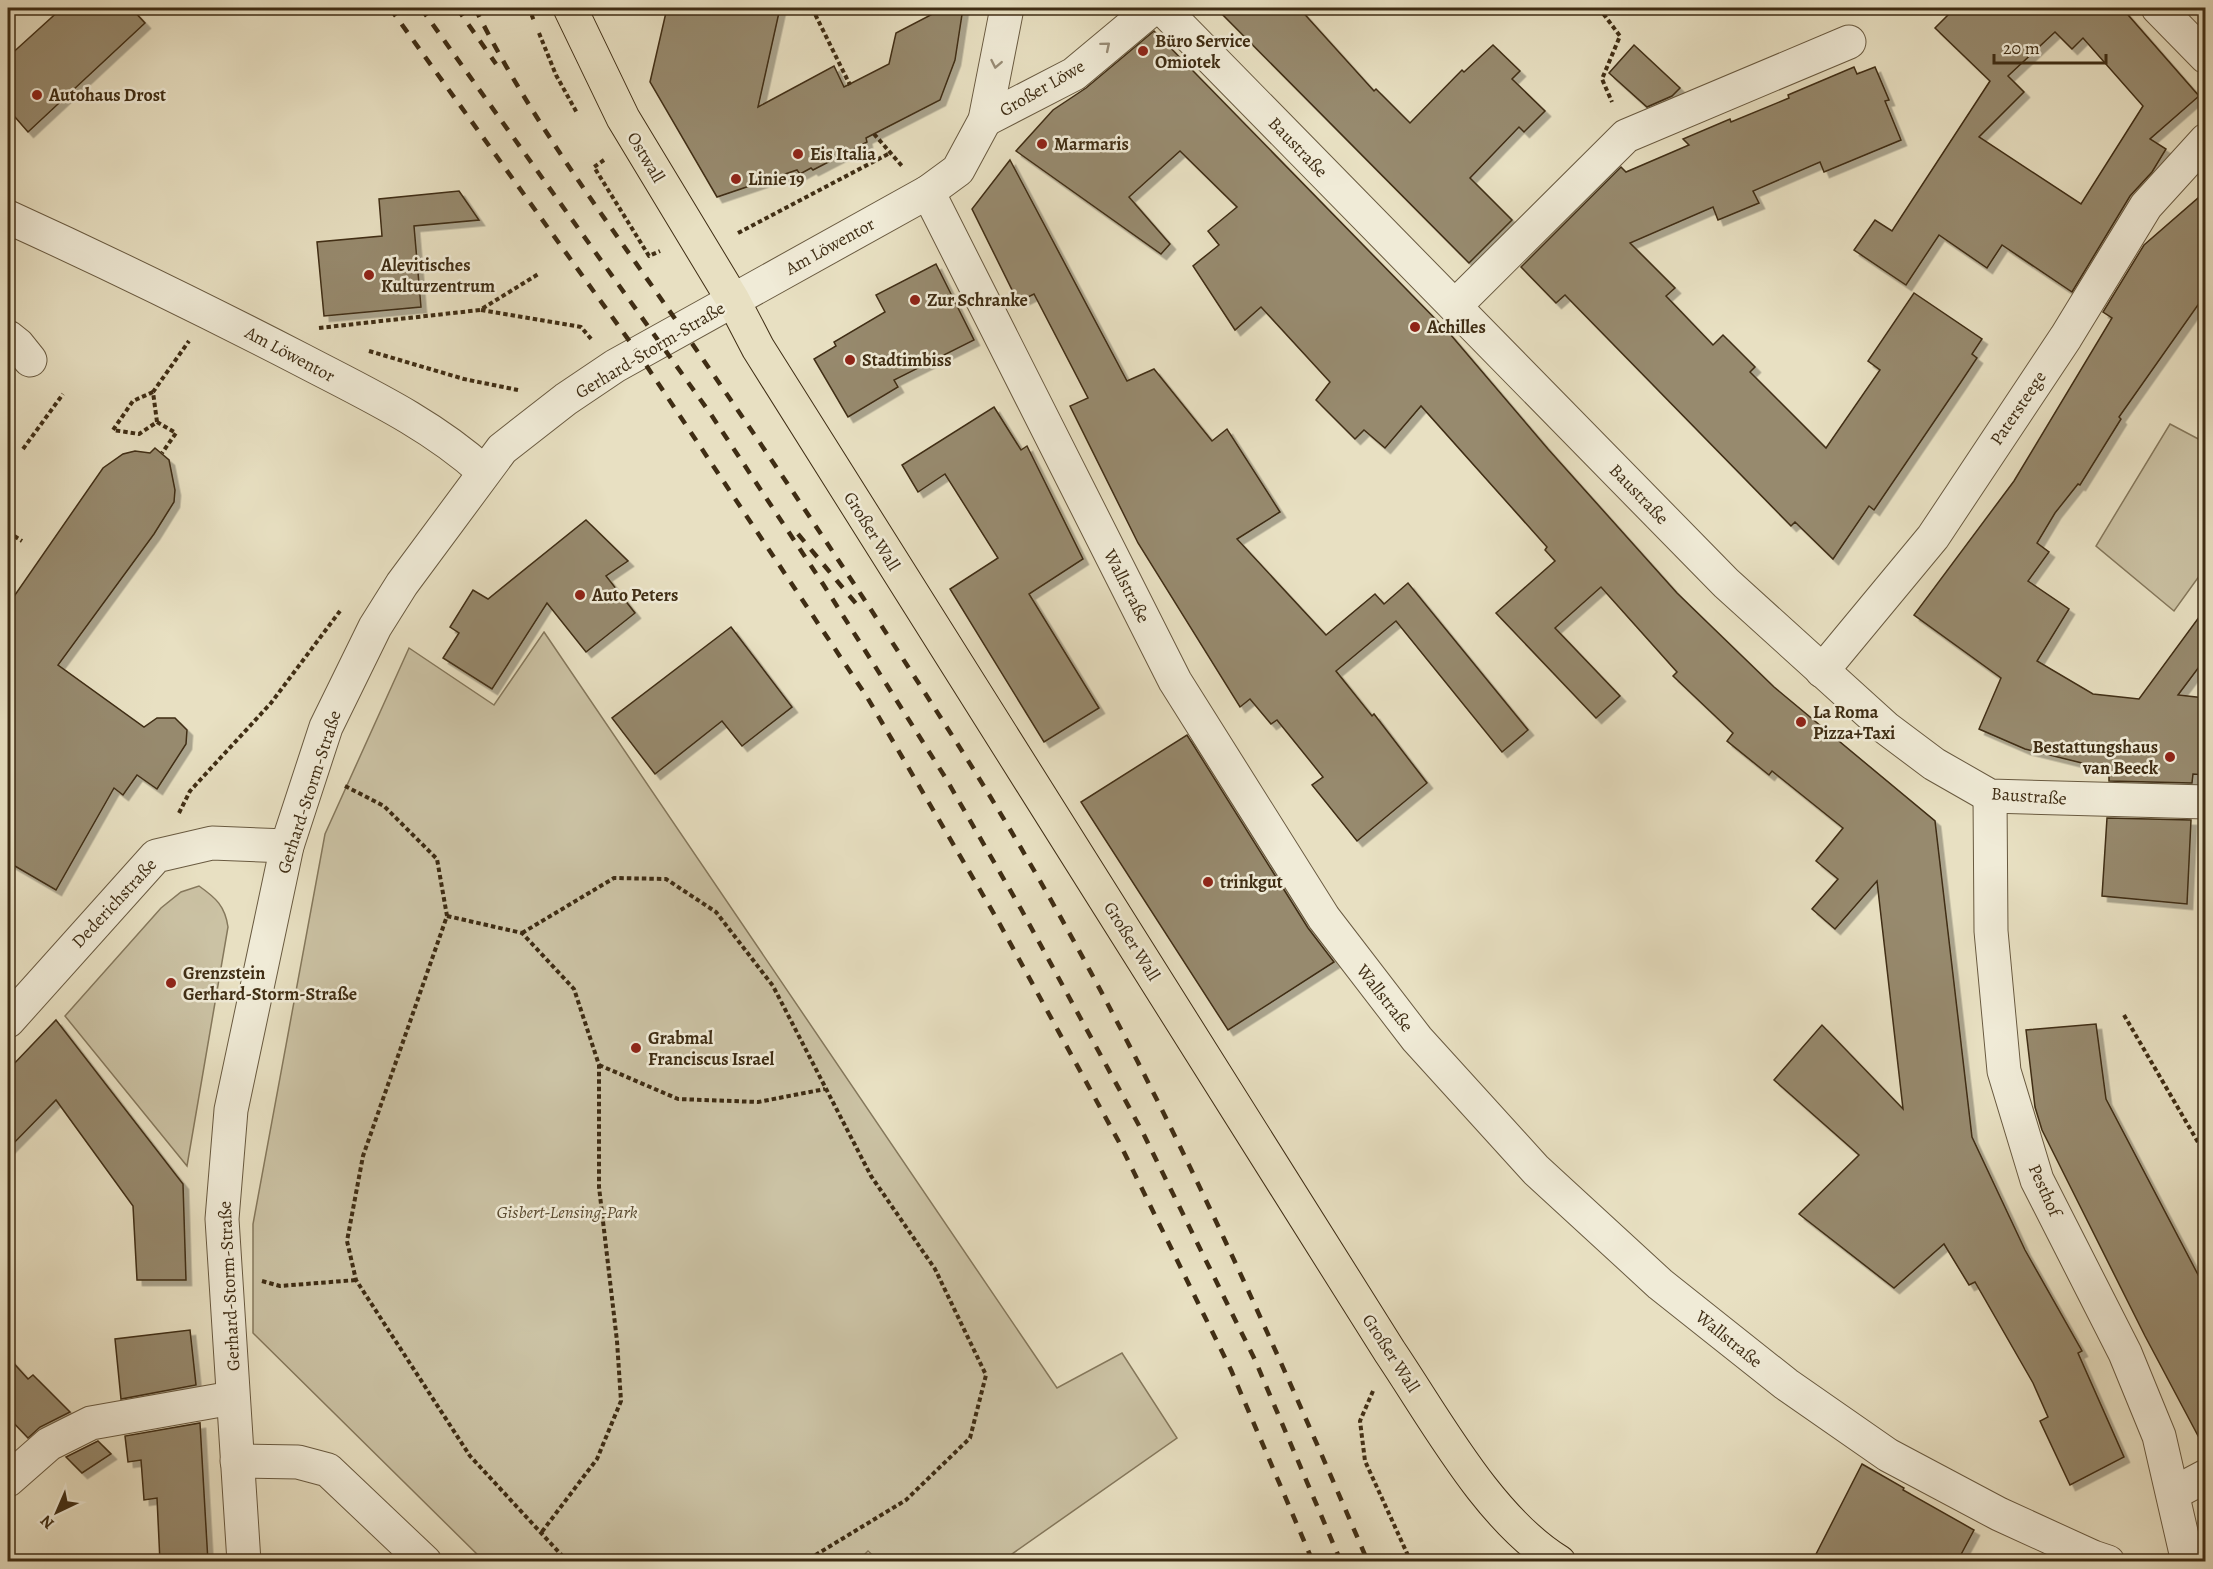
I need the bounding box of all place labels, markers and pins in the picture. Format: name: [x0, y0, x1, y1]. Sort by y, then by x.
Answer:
place label: Büro Service Omiotek: [1155, 29, 1251, 74]
marker: Büro Service Omiotek: [1136, 44, 1150, 58]
place label: Autohaus Drost: [48, 83, 166, 107]
marker: Autohaus Drost: [30, 88, 44, 102]
place label: Marmaris: [1054, 132, 1129, 156]
marker: Marmaris: [1035, 137, 1049, 151]
place label: Eis Italia: [810, 142, 876, 166]
marker: Eis Italia: [791, 147, 805, 161]
place label: Linie 19: [748, 167, 804, 191]
marker: Linie 19: [729, 172, 743, 186]
place label: Alevitisches Kulturzentrum: [380, 253, 495, 298]
marker: Alevitisches Kulturzentrum: [362, 268, 376, 282]
place label: Zur Schranke: [927, 288, 1028, 312]
marker: Zur Schranke: [908, 293, 922, 307]
place label: Achilles: [1426, 315, 1486, 339]
marker: Achilles: [1408, 320, 1422, 334]
place label: Stadtimbiss: [862, 348, 952, 372]
marker: Stadtimbiss: [843, 353, 857, 367]
place label: Auto Peters: [591, 583, 678, 607]
marker: Auto Peters: [573, 588, 587, 602]
place label: La Roma Pizza+Taxi: [1813, 700, 1895, 745]
marker: La Roma Pizza+Taxi: [1794, 715, 1808, 729]
place label: Bestattungshaus van Beeck: [2032, 735, 2159, 780]
marker: Bestattungshaus van Beeck: [2163, 750, 2177, 764]
place label: trinkgut: [1220, 870, 1283, 894]
marker: trinkgut: [1201, 875, 1215, 889]
place label: Grenzstein Gerhard-Storm-Straße: [183, 961, 357, 1006]
marker: Grenzstein Gerhard-Storm-Straße: [164, 976, 178, 990]
place label: Grabmal Franciscus Israel: [648, 1026, 775, 1071]
marker: Grabmal Franciscus Israel: [629, 1041, 643, 1055]

